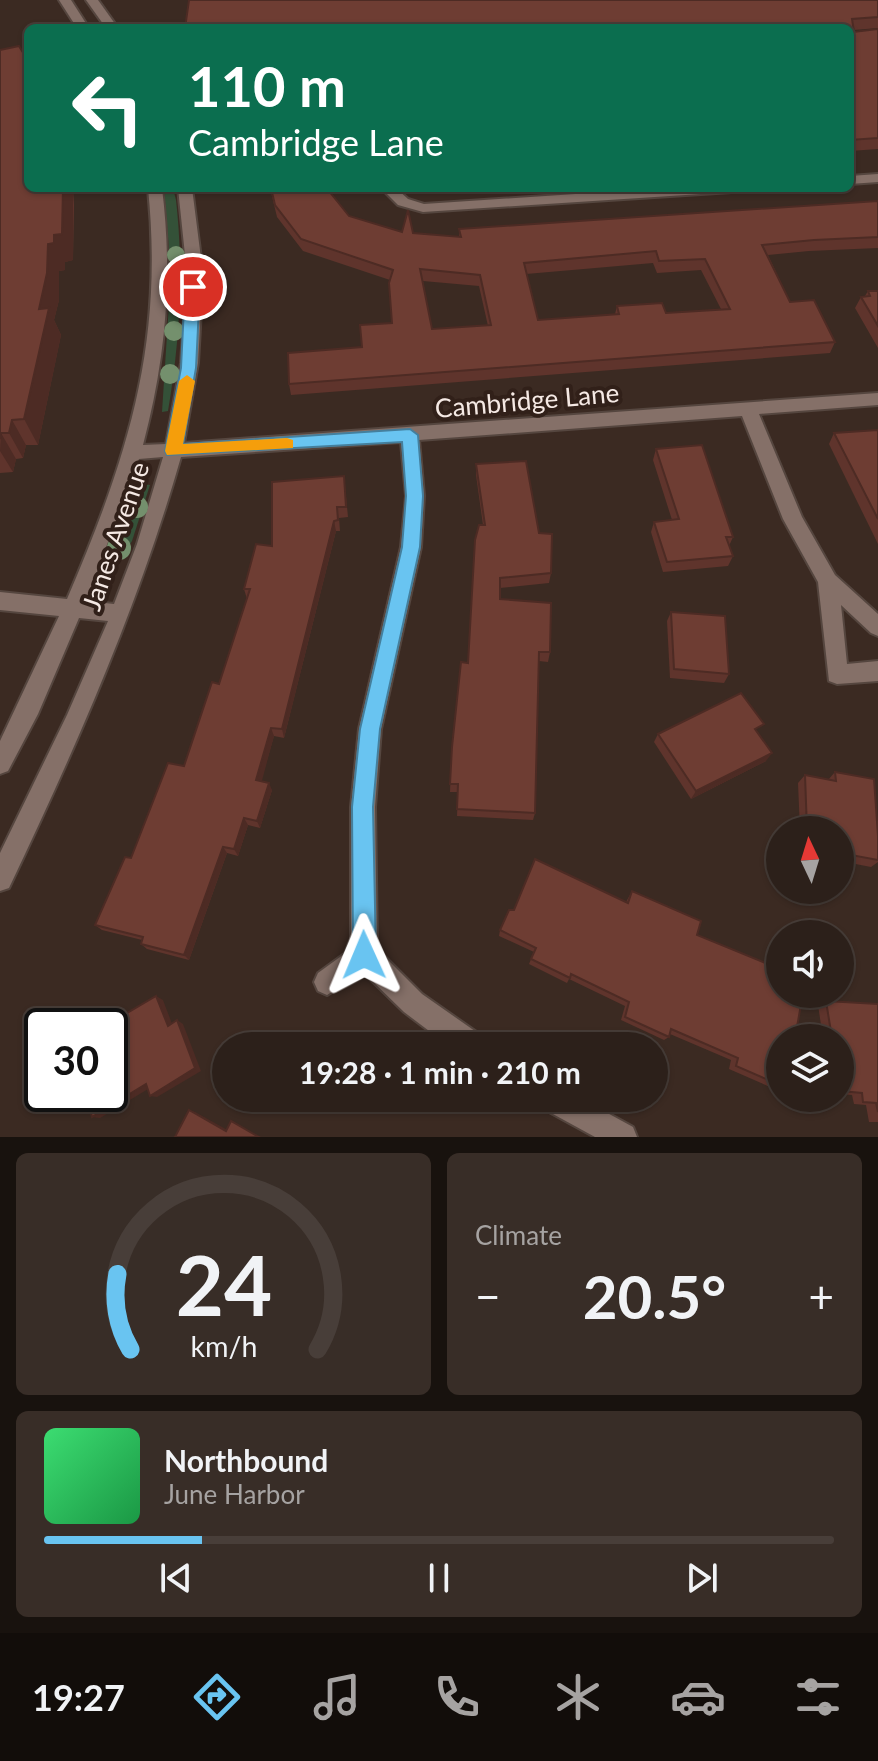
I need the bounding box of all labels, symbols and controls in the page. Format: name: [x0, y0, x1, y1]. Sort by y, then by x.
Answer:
text: 110 m: [188, 52, 346, 119]
icon: left: [56, 56, 160, 160]
text: Cambridge Lane: [188, 120, 444, 164]
pin: [159, 253, 227, 321]
icon: arrive: [171, 265, 215, 309]
street label: Cambridge Lane: [434, 376, 620, 424]
street label: Janes Avenue: [75, 458, 155, 614]
north arrow: [766, 816, 854, 904]
map controls: [766, 816, 854, 1112]
position arrow: [322, 913, 406, 997]
button: sound: [766, 920, 854, 1008]
speed limit sign: 30: [24, 1008, 128, 1112]
button: layers: [766, 1024, 854, 1112]
text: 19:28 · 1 min · 210 m: [299, 1054, 581, 1090]
text: Climate: [475, 1219, 562, 1251]
text: 24: [175, 1234, 272, 1334]
text: 20.5°: [583, 1260, 726, 1332]
text: −: [475, 1270, 501, 1322]
text: +: [808, 1270, 834, 1322]
text: km/h: [190, 1329, 257, 1363]
text: Northbound: [164, 1442, 328, 1478]
text: June Harbor: [164, 1478, 305, 1510]
icon: previous: [154, 1556, 198, 1600]
icon: pause: [417, 1556, 461, 1600]
icon: next: [680, 1556, 724, 1600]
icon: directions: [189, 1669, 245, 1725]
icon: music: [309, 1669, 365, 1725]
icon: phone: [429, 1669, 485, 1725]
icon: climate: [550, 1669, 606, 1725]
icon: car: [670, 1669, 726, 1725]
icon: filters: [790, 1669, 846, 1725]
text: 19:27: [32, 1675, 125, 1719]

